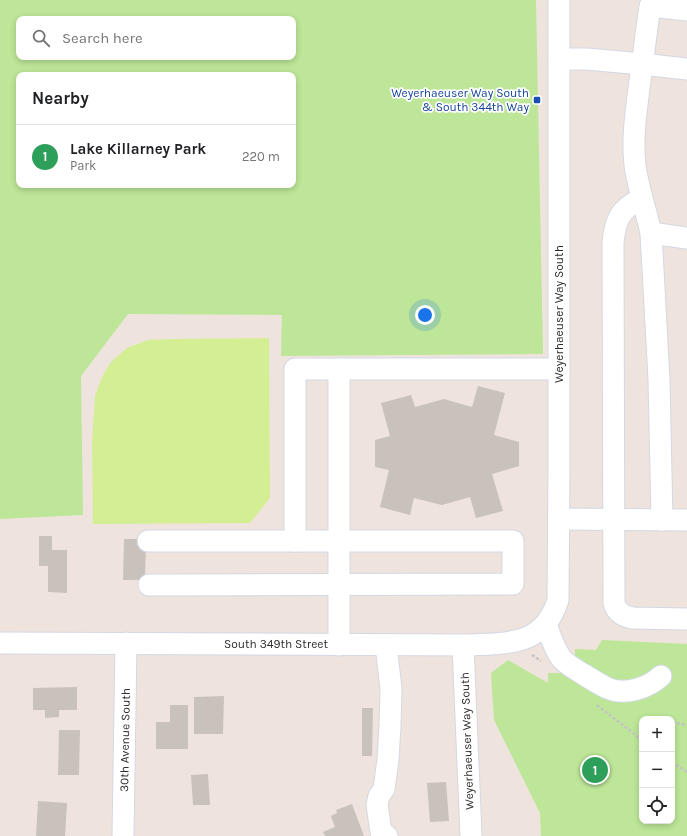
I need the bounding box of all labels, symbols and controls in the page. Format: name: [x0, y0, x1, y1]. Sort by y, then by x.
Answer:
search box: [16, 16, 296, 60]
icon: search: [30, 27, 52, 49]
text: Search here: [62, 29, 143, 47]
place label: Weyerhaeuser Way South & South 344th Way: [391, 86, 529, 114]
text: Nearby: [32, 88, 89, 108]
marker: Weyerhaeuser Way South & South 344th Way: [532, 95, 542, 105]
text: Lake Killarney Park: [70, 140, 206, 158]
text: 1: [43, 149, 47, 164]
text: 220 m: [242, 149, 280, 164]
text: Park: [70, 158, 96, 173]
street label: Weyerhaeuser Way South: [552, 245, 566, 383]
your location: [415, 305, 435, 325]
street label: South 349th Street: [224, 637, 328, 651]
street label: Weyerhaeuser Way South: [458, 672, 476, 810]
street label: 30th Avenue South: [117, 688, 133, 792]
map controls: [639, 716, 675, 824]
button: +: [639, 716, 675, 752]
button: −: [639, 752, 675, 788]
pin: 1: [582, 755, 608, 785]
button: locate: [639, 788, 675, 824]

